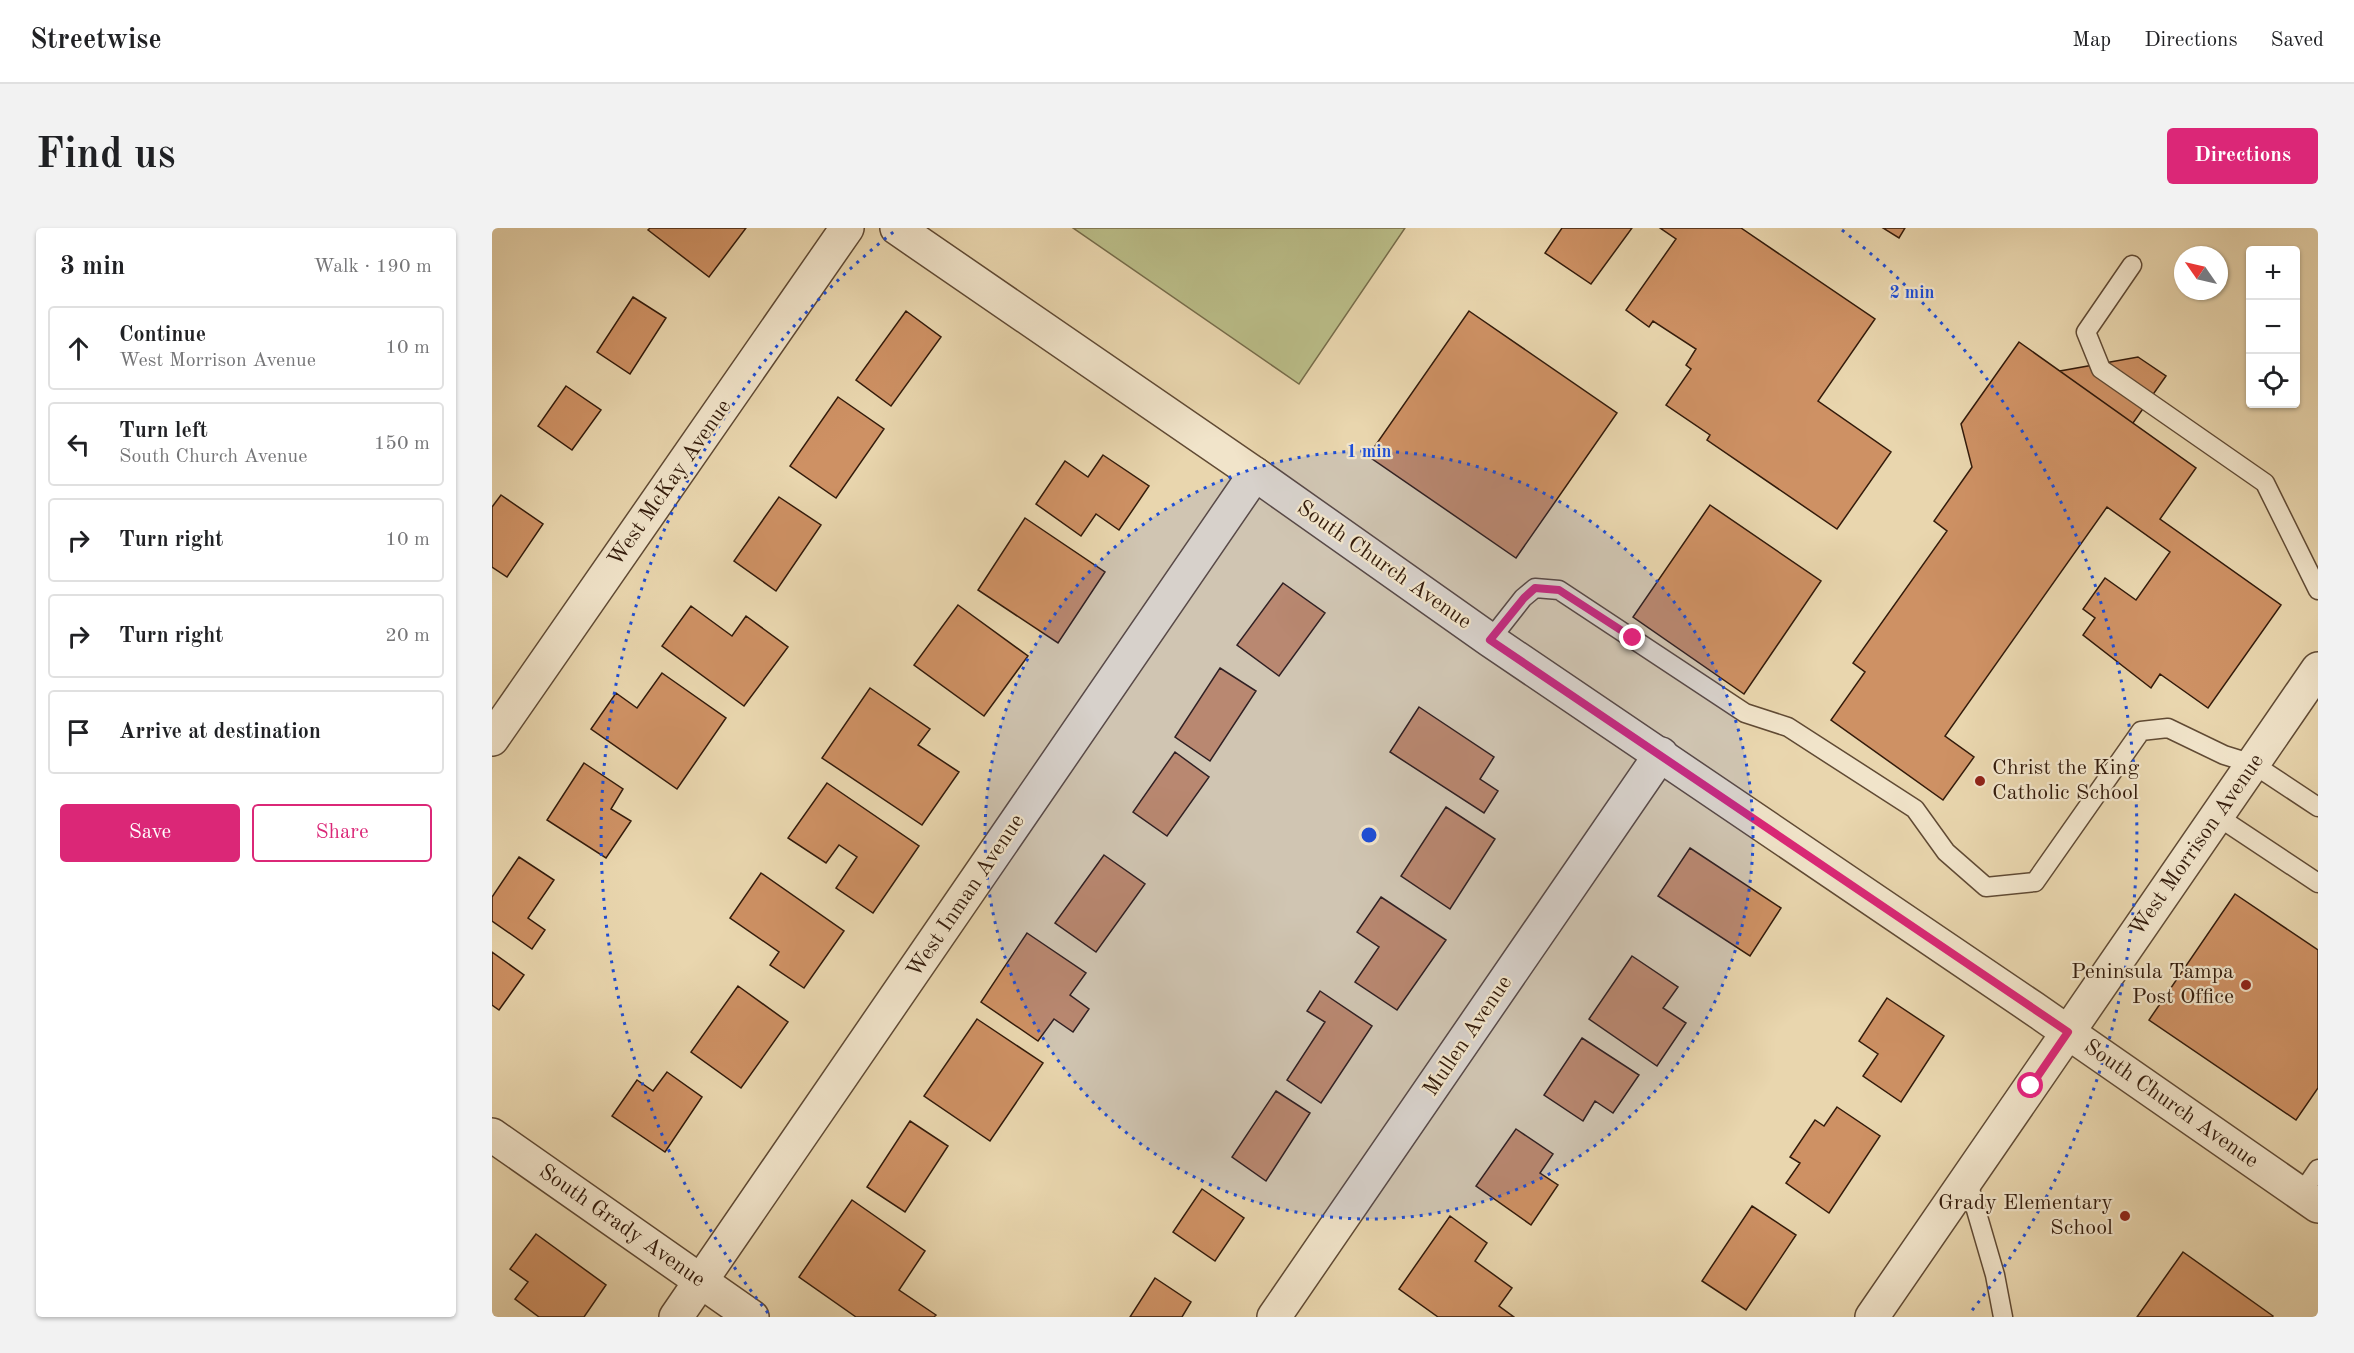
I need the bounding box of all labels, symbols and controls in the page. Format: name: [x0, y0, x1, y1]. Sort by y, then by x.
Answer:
text: Streetwise: [30, 27, 162, 55]
text: Map: [2072, 30, 2111, 51]
text: Directions: [2144, 30, 2238, 51]
text: Saved: [2271, 30, 2324, 51]
button: Directions: [2167, 128, 2318, 184]
text: Find us: [36, 135, 175, 177]
north arrow: [2174, 246, 2228, 300]
map controls: [2246, 246, 2300, 408]
button: +: [2246, 246, 2300, 300]
text: 3 min: [60, 254, 125, 280]
text: Walk · 190 m: [313, 257, 432, 277]
text: 2 min: [1889, 284, 1935, 302]
button: −: [2246, 300, 2300, 354]
text: Continue: [119, 324, 206, 346]
icon: ahead: [62, 332, 95, 365]
text: 10 m: [385, 338, 430, 358]
text: West Morrison Avenue: [119, 351, 316, 371]
button: locate: [2246, 354, 2300, 408]
street label: West McKay Avenue: [604, 396, 736, 570]
text: Turn left: [119, 420, 208, 442]
icon: left: [62, 428, 95, 461]
text: 150 m: [374, 434, 430, 454]
text: 1 min: [1346, 443, 1392, 461]
text: South Church Avenue: [119, 447, 307, 467]
street label: South Church Avenue: [1293, 497, 1475, 633]
icon: right: [62, 524, 95, 557]
text: Turn right: [119, 529, 223, 551]
text: 10 m: [385, 530, 430, 550]
icon: right: [62, 620, 95, 653]
route end: [1619, 624, 1645, 650]
text: Turn right: [119, 625, 223, 647]
text: 20 m: [385, 626, 430, 646]
icon: arrive: [62, 716, 95, 749]
text: Arrive at destination: [119, 721, 321, 743]
street label: West Morrison Avenue: [2126, 750, 2268, 940]
place label: Christ the King Catholic School: [1992, 757, 2139, 804]
marker: Christ the King Catholic School: [1973, 774, 1987, 788]
button: Save: [60, 804, 240, 862]
button: Share: [252, 804, 432, 862]
street label: West Inman Avenue: [903, 810, 1029, 982]
centre of rings: [1359, 825, 1379, 845]
place label: Peninsula Tampa Post Office: [2071, 961, 2234, 1008]
street label: Mullen Avenue: [1420, 972, 1516, 1100]
marker: Peninsula Tampa Post Office: [2239, 978, 2253, 992]
street label: South Church Avenue: [2080, 1036, 2262, 1172]
route start: [2017, 1072, 2043, 1098]
street label: South Grady Avenue: [535, 1160, 709, 1292]
place label: Grady Elementary School: [1938, 1192, 2113, 1239]
marker: Grady Elementary School: [2118, 1209, 2132, 1223]

